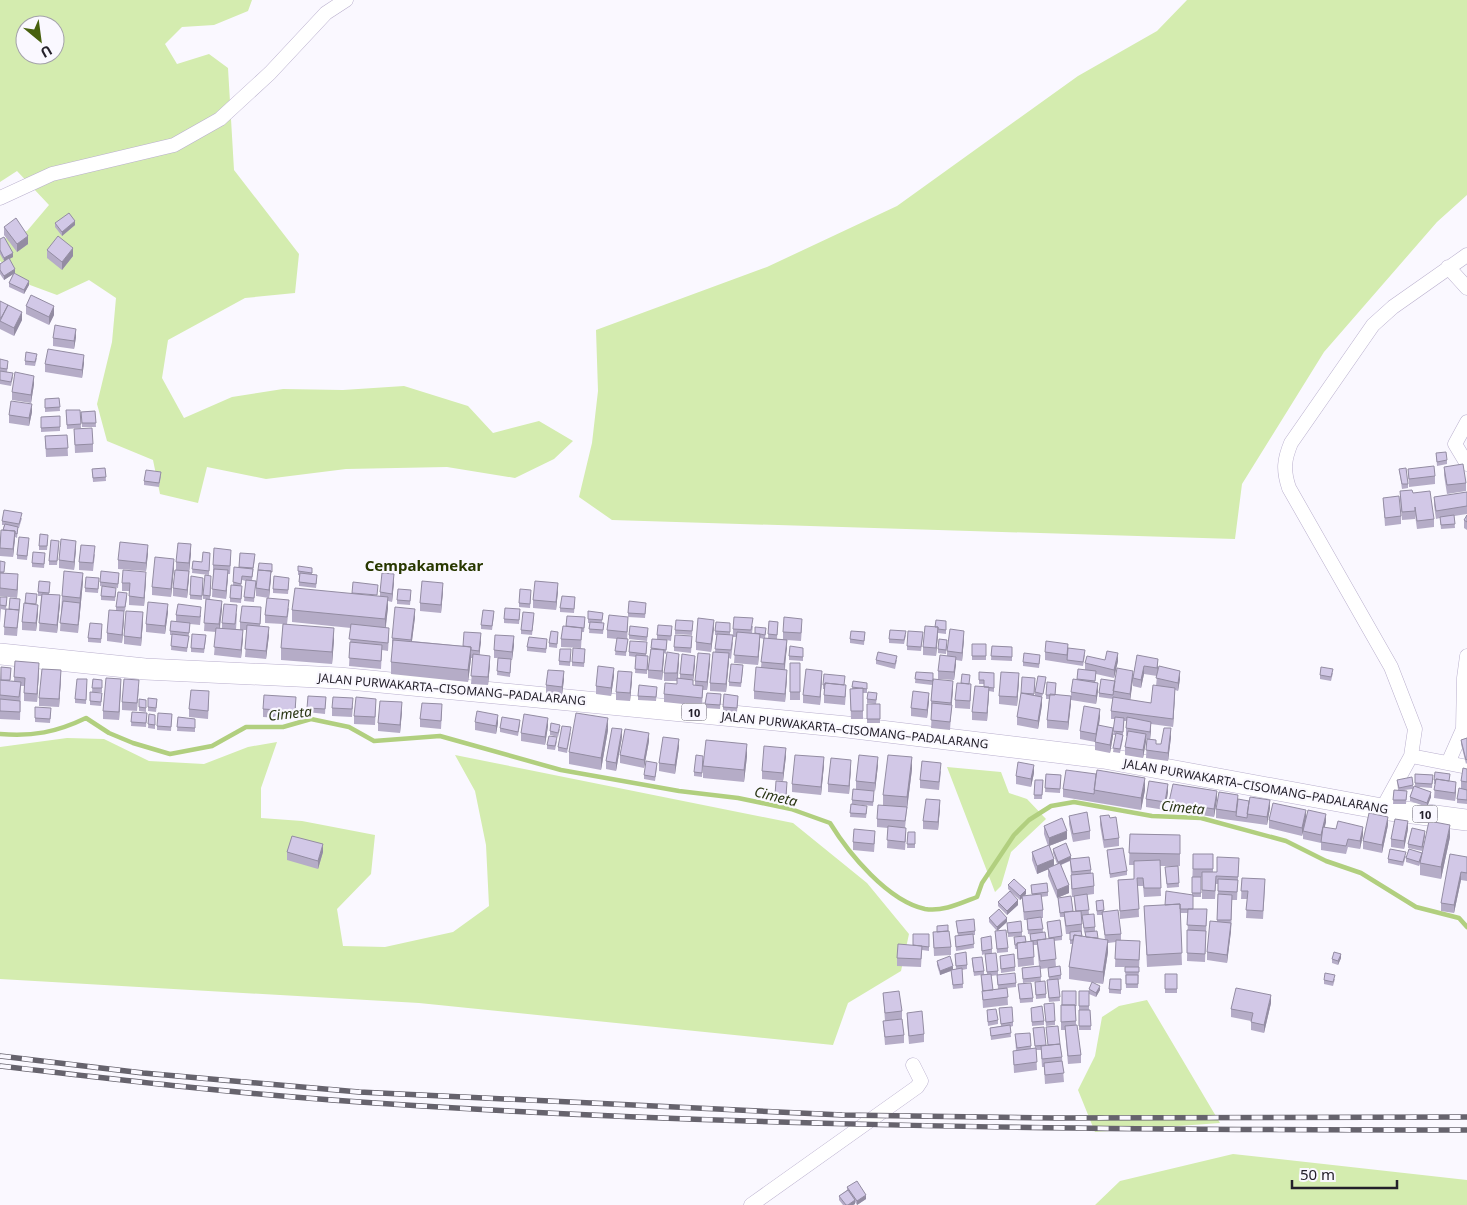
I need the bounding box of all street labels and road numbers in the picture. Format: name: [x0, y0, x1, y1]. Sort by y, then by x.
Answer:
street label: JALAN PURWAKARTA–CISOMANG–PADALARANG: [317, 669, 586, 709]
road number: 10: [682, 704, 706, 720]
street label: JALAN PURWAKARTA–CISOMANG–PADALARANG: [720, 707, 989, 752]
street label: JALAN PURWAKARTA–CISOMANG–PADALARANG: [1121, 754, 1390, 818]
road number: 10: [1412, 806, 1438, 822]

